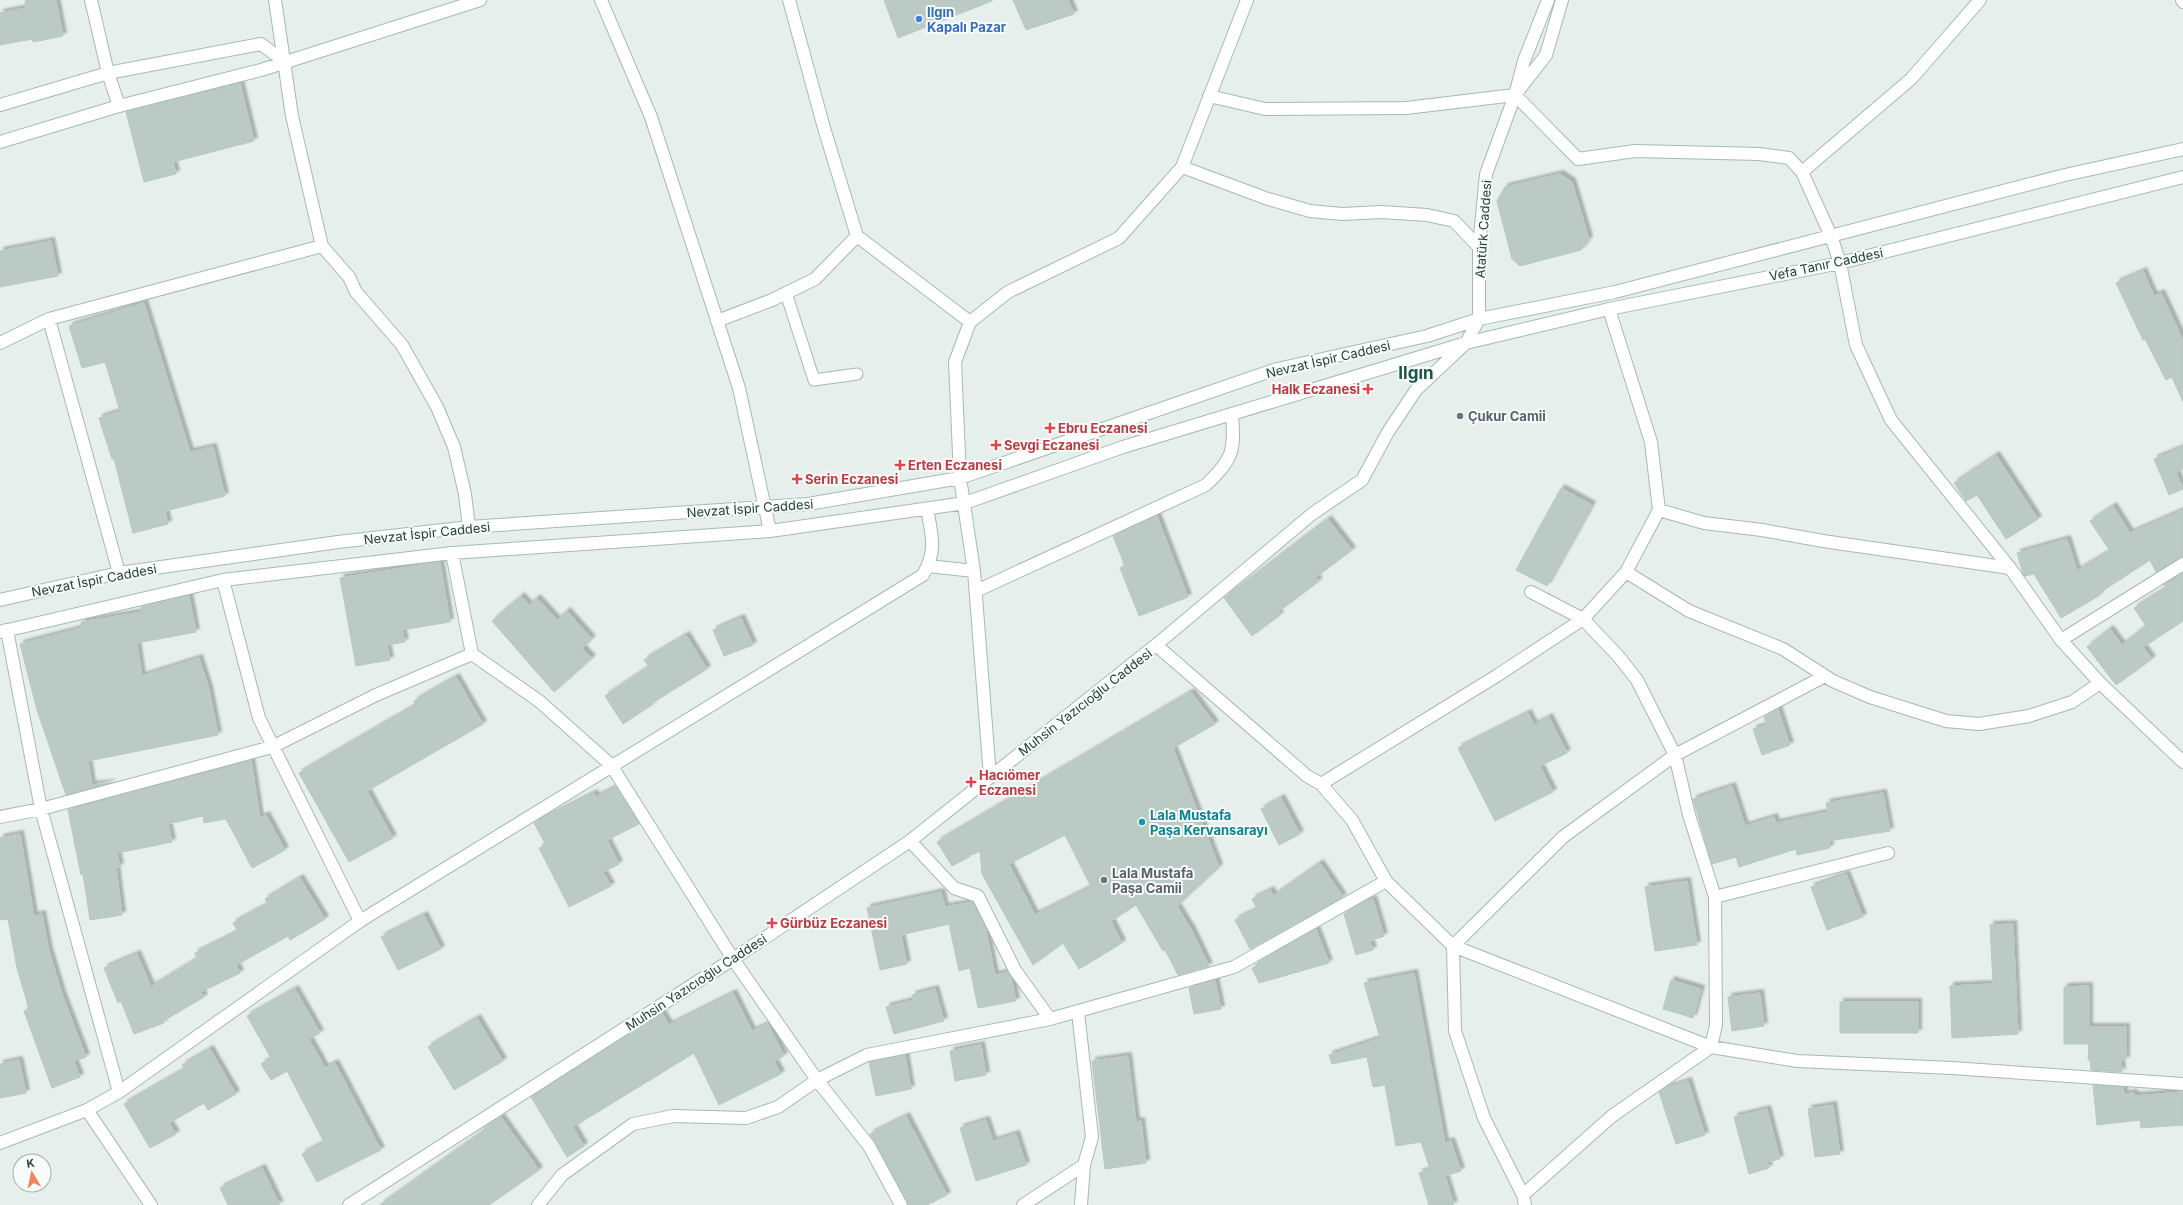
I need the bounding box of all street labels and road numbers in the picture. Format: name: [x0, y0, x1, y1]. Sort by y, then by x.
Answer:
street label: Atatürk Caddesi: [1472, 179, 1494, 279]
street label: Vefa Tanır Caddesi: [1768, 244, 1884, 284]
street label: Nevzat İspir Caddesi: [1264, 337, 1392, 381]
street label: Nevzat İspir Caddesi: [686, 496, 814, 520]
street label: Nevzat İspir Caddesi: [363, 518, 491, 548]
street label: Nevzat İspir Caddesi: [30, 560, 158, 600]
street label: Muhsin Yazıcıoğlu Caddesi: [1015, 645, 1155, 759]
street label: Muhsin Yazıcıoğlu Caddesi: [622, 930, 770, 1034]

